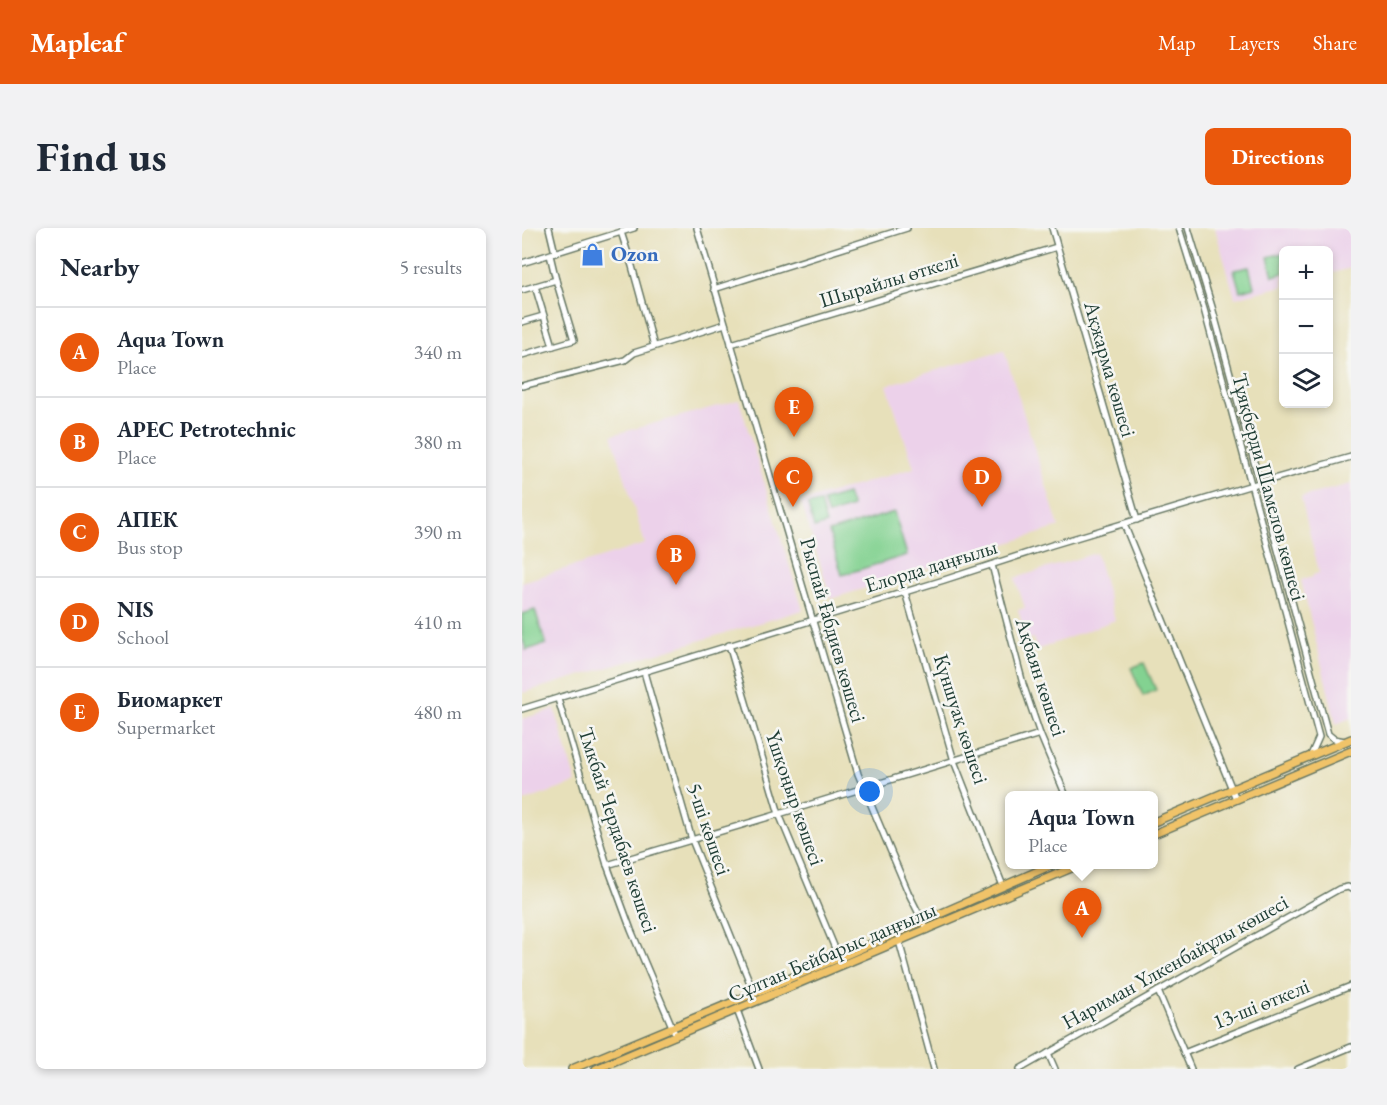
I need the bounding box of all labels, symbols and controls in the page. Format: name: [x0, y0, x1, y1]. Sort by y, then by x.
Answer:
text: Mapleaf: [30, 24, 124, 60]
text: Map: [1158, 29, 1196, 56]
text: Layers: [1229, 29, 1280, 56]
text: Share: [1313, 29, 1357, 56]
button: Directions: [1205, 128, 1351, 185]
text: Find us: [36, 129, 167, 184]
place label: Ozon: [611, 240, 659, 267]
shop icon: Ozon: [580, 241, 606, 267]
street label: Шырайлы өткелі: [816, 246, 962, 313]
map controls: [1279, 246, 1333, 408]
button: +: [1279, 246, 1333, 300]
text: Nearby: [60, 250, 140, 284]
text: 5 results: [399, 254, 462, 280]
street label: Ақжарма көшесі: [1078, 297, 1143, 440]
button: −: [1279, 300, 1333, 354]
text: Aqua Town: [117, 325, 224, 354]
text: A: [72, 339, 87, 365]
text: 340 m: [414, 339, 462, 365]
text: Place: [117, 354, 156, 380]
button: layers: [1279, 354, 1333, 408]
street label: Тұяқберди Шамелов көшесі: [1226, 370, 1313, 604]
pin: E: [774, 388, 814, 437]
text: APEC Petrotechnic: [117, 415, 296, 444]
text: B: [73, 429, 86, 455]
text: 380 m: [414, 429, 462, 455]
text: Place: [117, 444, 156, 470]
pin: C: [774, 458, 812, 507]
pin: D: [962, 458, 1002, 507]
text: АПЕК: [117, 505, 178, 534]
text: C: [72, 519, 87, 545]
text: 390 m: [414, 519, 462, 545]
street label: Елорда даңғылы: [861, 533, 1000, 598]
text: Bus stop: [117, 534, 183, 560]
street label: Рыспай Ғабдиев көшесі: [794, 534, 873, 725]
pin: B: [656, 536, 696, 585]
text: NIS: [117, 595, 154, 624]
text: D: [72, 609, 87, 635]
text: 410 m: [414, 609, 462, 635]
street label: Ақбаян көшесі: [1009, 613, 1073, 740]
text: School: [117, 624, 169, 650]
street label: Күншуақ көшесі: [928, 650, 995, 787]
text: Биомаркет: [117, 685, 222, 714]
text: E: [74, 699, 85, 725]
text: 480 m: [414, 699, 462, 725]
text: Supermarket: [117, 714, 215, 740]
street label: Тмкбай Чердабаев көшесі: [573, 724, 664, 936]
street label: Үшқоңыр көшесі: [760, 727, 831, 869]
your location: [855, 777, 884, 806]
street label: 5-ші көшесі: [681, 779, 738, 879]
popup: [1005, 791, 1158, 869]
text: Aqua Town: [1028, 803, 1135, 832]
text: Place: [1028, 832, 1067, 858]
street label: Нариман Үлкенбайұлы көшесі: [1057, 888, 1293, 1035]
pin: A: [1062, 888, 1102, 938]
street label: Сұлтан Бейбарыс даңғылы: [723, 895, 940, 1008]
street label: 13-ші өткелі: [1209, 972, 1313, 1035]

